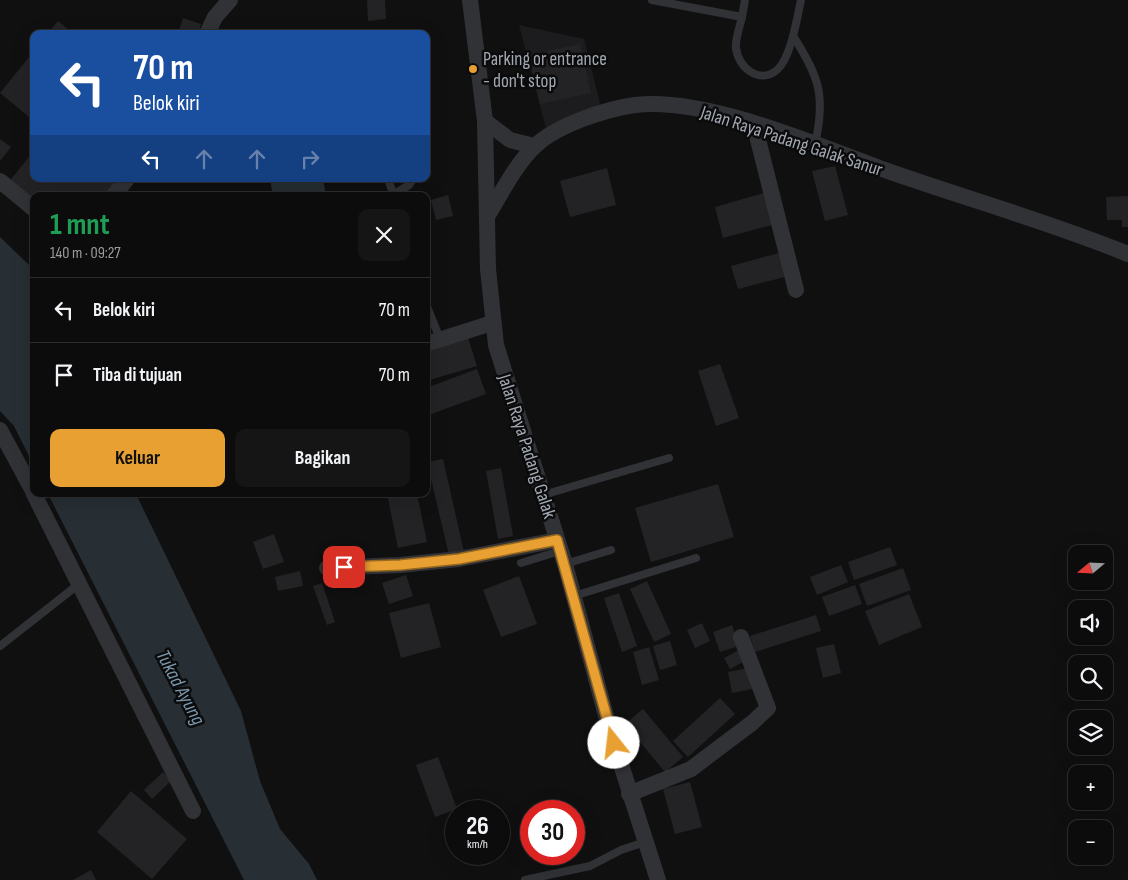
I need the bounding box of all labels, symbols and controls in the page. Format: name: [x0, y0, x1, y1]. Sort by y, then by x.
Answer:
text: 70 m: [133, 47, 193, 90]
place label: Parking or entrance - don't stop: [483, 48, 607, 93]
icon: left: [50, 50, 115, 115]
marker: Parking or entrance - don't stop: [467, 63, 479, 75]
text: Belok kiri: [133, 90, 200, 117]
street label: Jalan Raya Padang Galak Sanur: [697, 101, 886, 182]
icon: left: [137, 145, 165, 173]
icon: ahead: [190, 145, 218, 173]
icon: ahead: [243, 145, 271, 173]
icon: right: [296, 145, 324, 173]
text: 1 mnt: [50, 207, 110, 243]
button: close: [358, 209, 410, 261]
text: 140 m · 09:27: [50, 244, 121, 263]
icon: left: [50, 296, 78, 324]
text: Belok kiri: [93, 299, 155, 322]
text: 70 m: [379, 299, 410, 322]
icon: arrive: [50, 361, 78, 389]
text: Tiba di tujuan: [93, 364, 182, 387]
text: 70 m: [379, 364, 410, 387]
street label: Jalan Raya Padang Galak: [492, 371, 561, 522]
button: Keluar: [50, 429, 225, 487]
button: Bagikan: [235, 429, 410, 487]
north arrow: [1068, 545, 1112, 590]
map controls: [1068, 545, 1113, 865]
pin: [323, 546, 365, 588]
icon: arrive: [330, 553, 358, 581]
button: sound: [1068, 600, 1113, 645]
water label: Tukad Ayung: [150, 646, 210, 729]
button: search: [1068, 655, 1113, 700]
button: layers: [1068, 710, 1113, 755]
position arrow: [587, 716, 639, 768]
button: +: [1068, 765, 1113, 810]
speed limit sign: 30: [520, 800, 585, 865]
text: 26: [466, 811, 489, 842]
button: −: [1068, 820, 1113, 865]
text: km/h: [467, 837, 488, 852]

